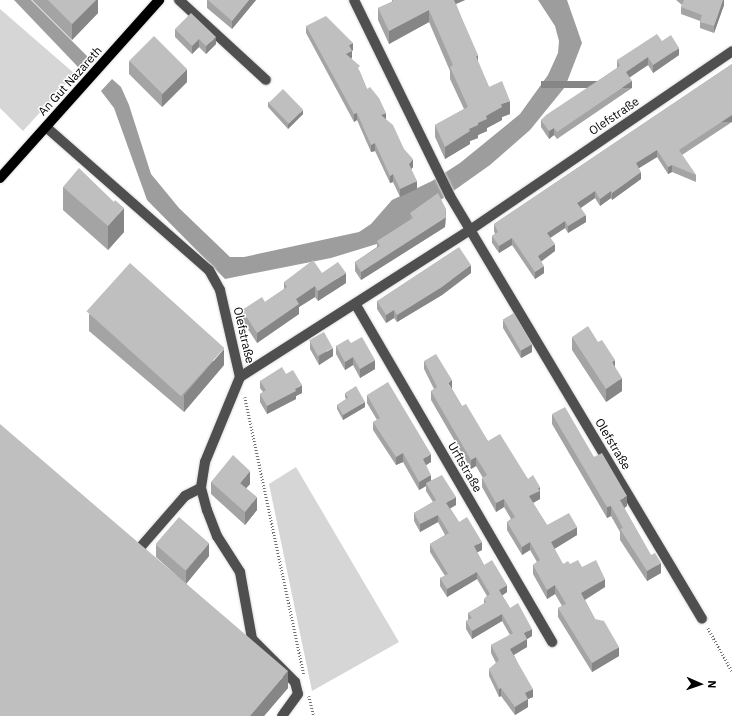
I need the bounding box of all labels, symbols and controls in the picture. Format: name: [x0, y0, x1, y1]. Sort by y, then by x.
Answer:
street label: An Gut Nazareth: [35, 43, 105, 119]
street label: Olefstraße: [586, 94, 642, 138]
street label: Olefstraße: [231, 305, 257, 365]
street label: Olefstraße: [592, 416, 634, 472]
street label: Urftstraße: [445, 439, 485, 495]
north arrow: [680, 664, 720, 704]
text: N: [705, 680, 719, 689]

